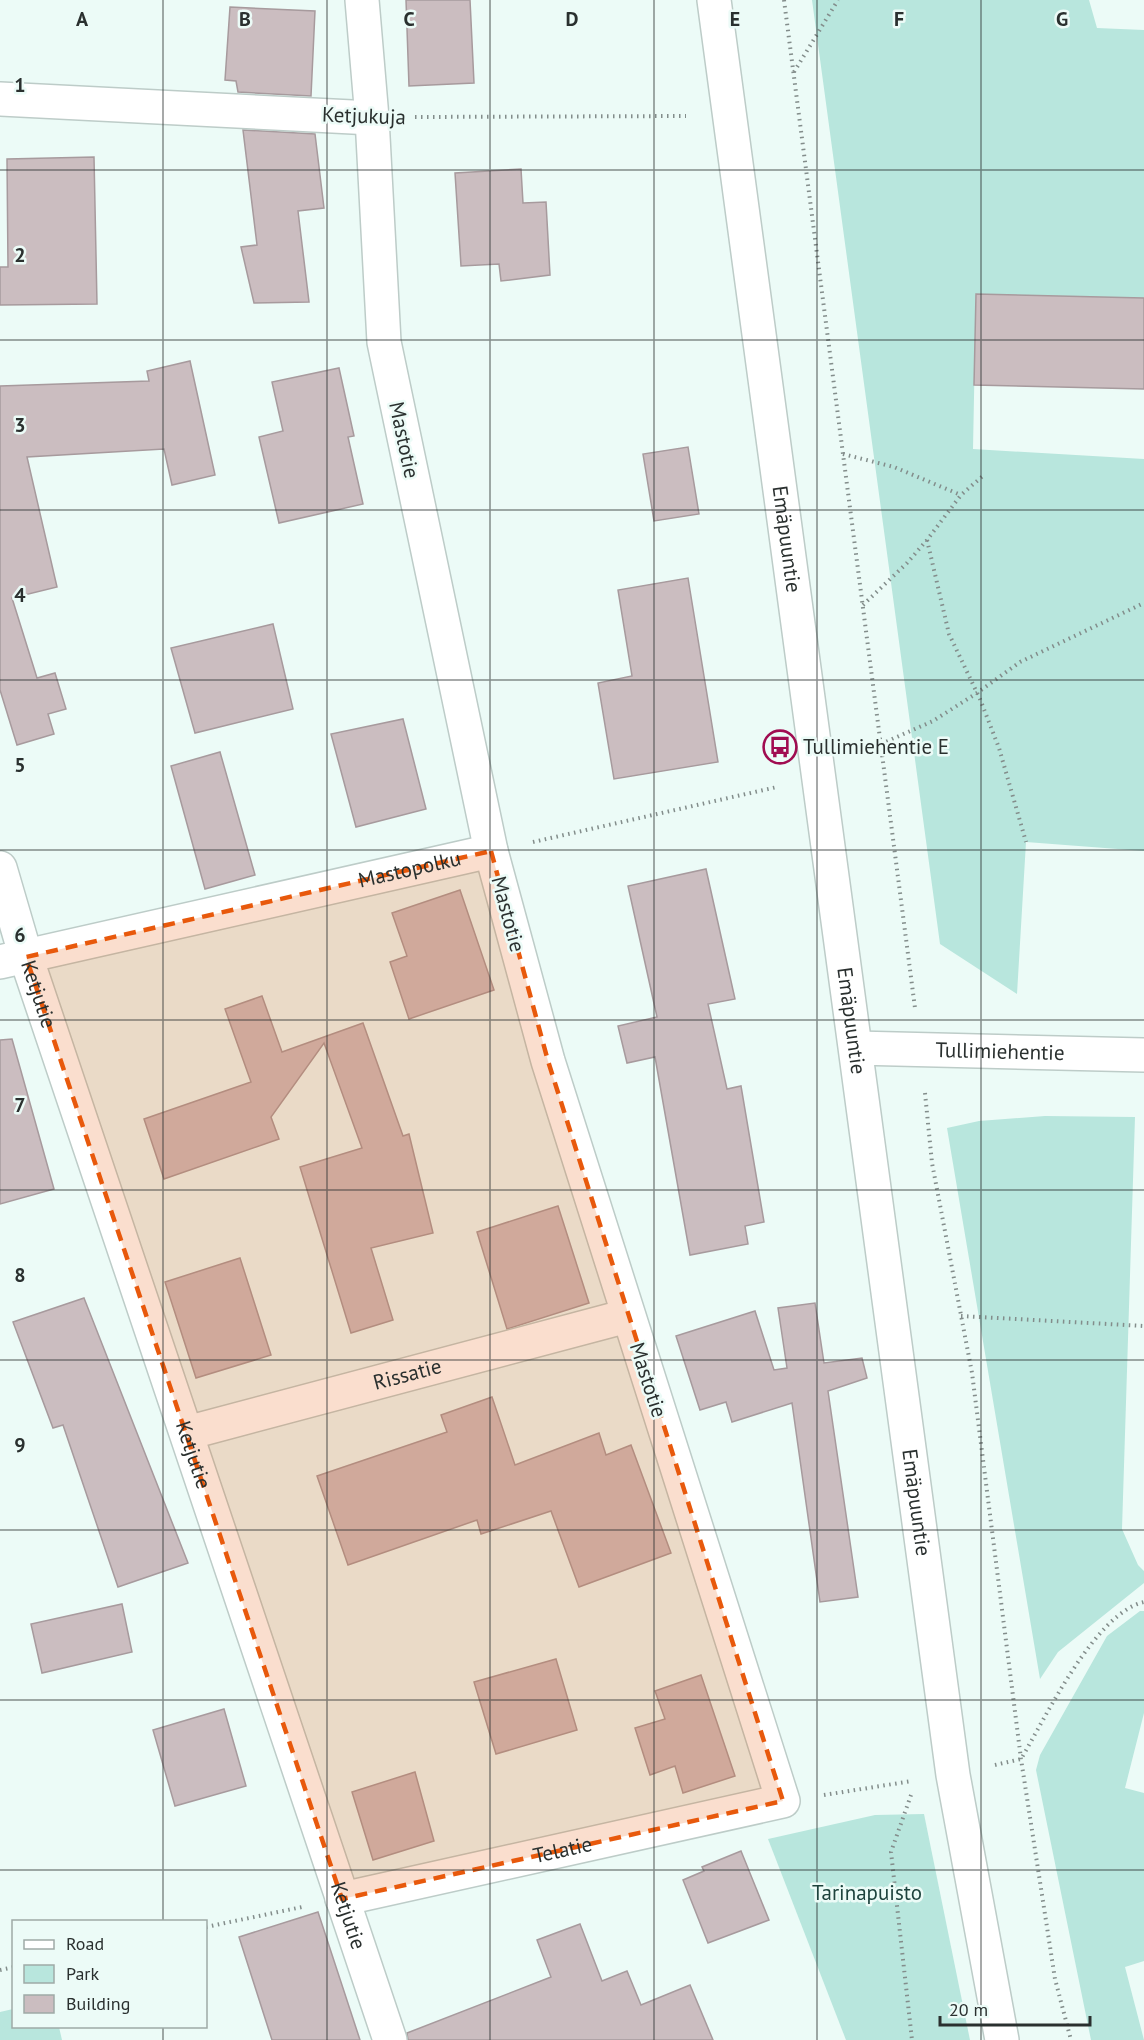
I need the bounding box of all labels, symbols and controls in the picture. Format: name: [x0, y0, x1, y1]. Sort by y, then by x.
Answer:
text: A: [76, 6, 89, 32]
text: B: [239, 6, 251, 32]
text: C: [403, 6, 415, 32]
text: D: [566, 6, 579, 32]
text: E: [730, 6, 740, 32]
text: F: [894, 6, 904, 32]
text: G: [1056, 6, 1068, 32]
text: 1: [14, 72, 26, 98]
street label: Ketjukuja: [322, 101, 406, 130]
text: 2: [14, 242, 26, 268]
street label: Mastotie: [383, 399, 426, 481]
text: 3: [14, 412, 26, 438]
street label: Emäpuuntie: [767, 484, 808, 594]
text: 4: [14, 582, 26, 608]
bus stop icon: Tullimiehentie E: [762, 729, 798, 765]
place label: Tullimiehentie E: [803, 733, 949, 760]
text: 5: [14, 752, 26, 778]
street label: Mastopolku: [356, 844, 463, 894]
street label: Mastotie: [485, 873, 532, 955]
text: 6: [14, 922, 26, 948]
street label: Ketjutie: [15, 957, 63, 1032]
street label: Emäpuuntie: [831, 966, 873, 1076]
street label: Tullimiehentie: [935, 1036, 1065, 1066]
text: 7: [14, 1092, 26, 1118]
text: 8: [14, 1262, 26, 1288]
street label: Mastotie: [624, 1339, 673, 1421]
street label: Rissatie: [370, 1352, 444, 1396]
street label: Ketjutie: [170, 1417, 218, 1492]
text: 9: [14, 1432, 26, 1458]
street label: Emäpuuntie: [896, 1447, 937, 1558]
street label: Telatie: [530, 1830, 595, 1869]
street label: Ketjutie: [325, 1878, 373, 1953]
park label: Tarinapuisto: [812, 1879, 922, 1906]
legend: [12, 1920, 207, 2028]
text: Road: [66, 1932, 104, 1955]
text: Park: [66, 1962, 99, 1985]
scale bar: [940, 1989, 1090, 2027]
text: Building: [66, 1992, 130, 2015]
text: 20 m: [949, 1998, 988, 2021]

